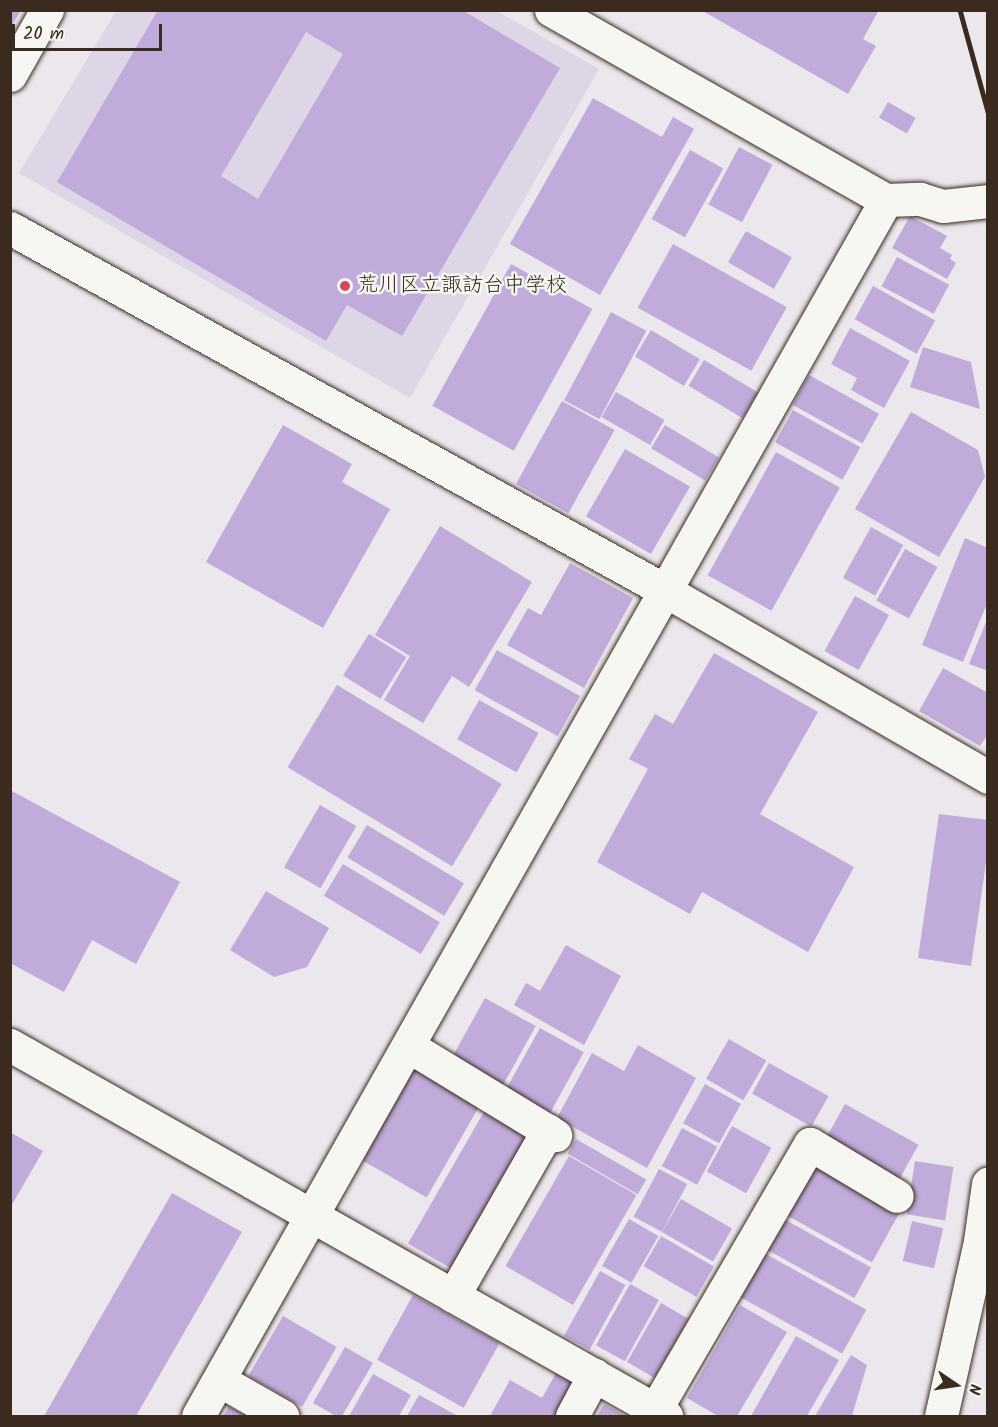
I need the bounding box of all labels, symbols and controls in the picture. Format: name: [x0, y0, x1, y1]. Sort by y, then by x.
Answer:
scale bar: [15, 12, 165, 50]
text: 20 m: [23, 20, 64, 49]
place label: 荒川区立諏訪台中学校: [357, 273, 567, 299]
marker: 荒川区立諏訪台中学校: [338, 279, 352, 293]
north arrow: [926, 1355, 986, 1415]
text: N: [961, 1381, 987, 1397]

